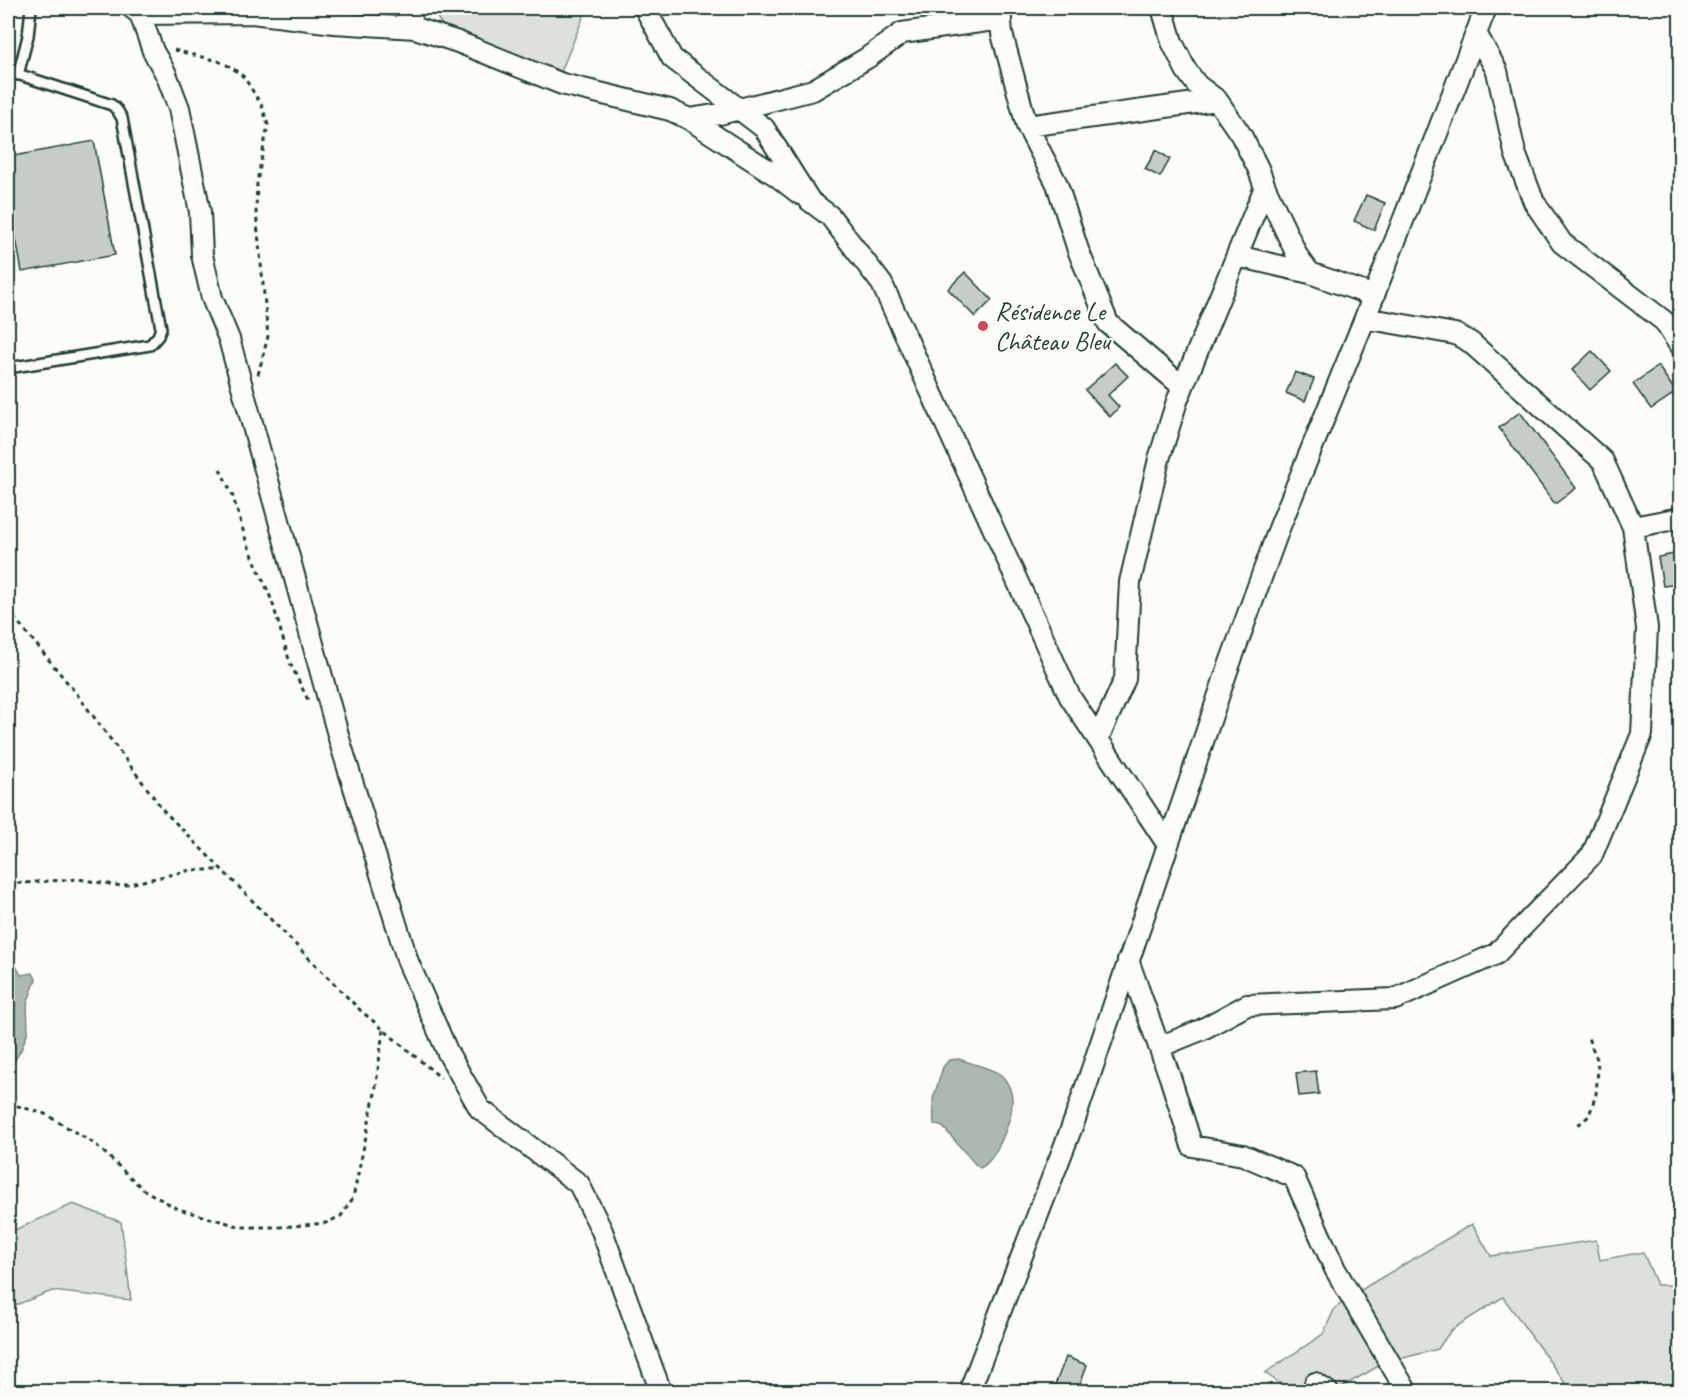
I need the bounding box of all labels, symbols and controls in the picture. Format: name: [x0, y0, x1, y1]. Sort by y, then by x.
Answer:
place label: Résidence Le Château Bleu: [995, 295, 1112, 358]
marker: Résidence Le Château Bleu: [976, 319, 990, 333]

